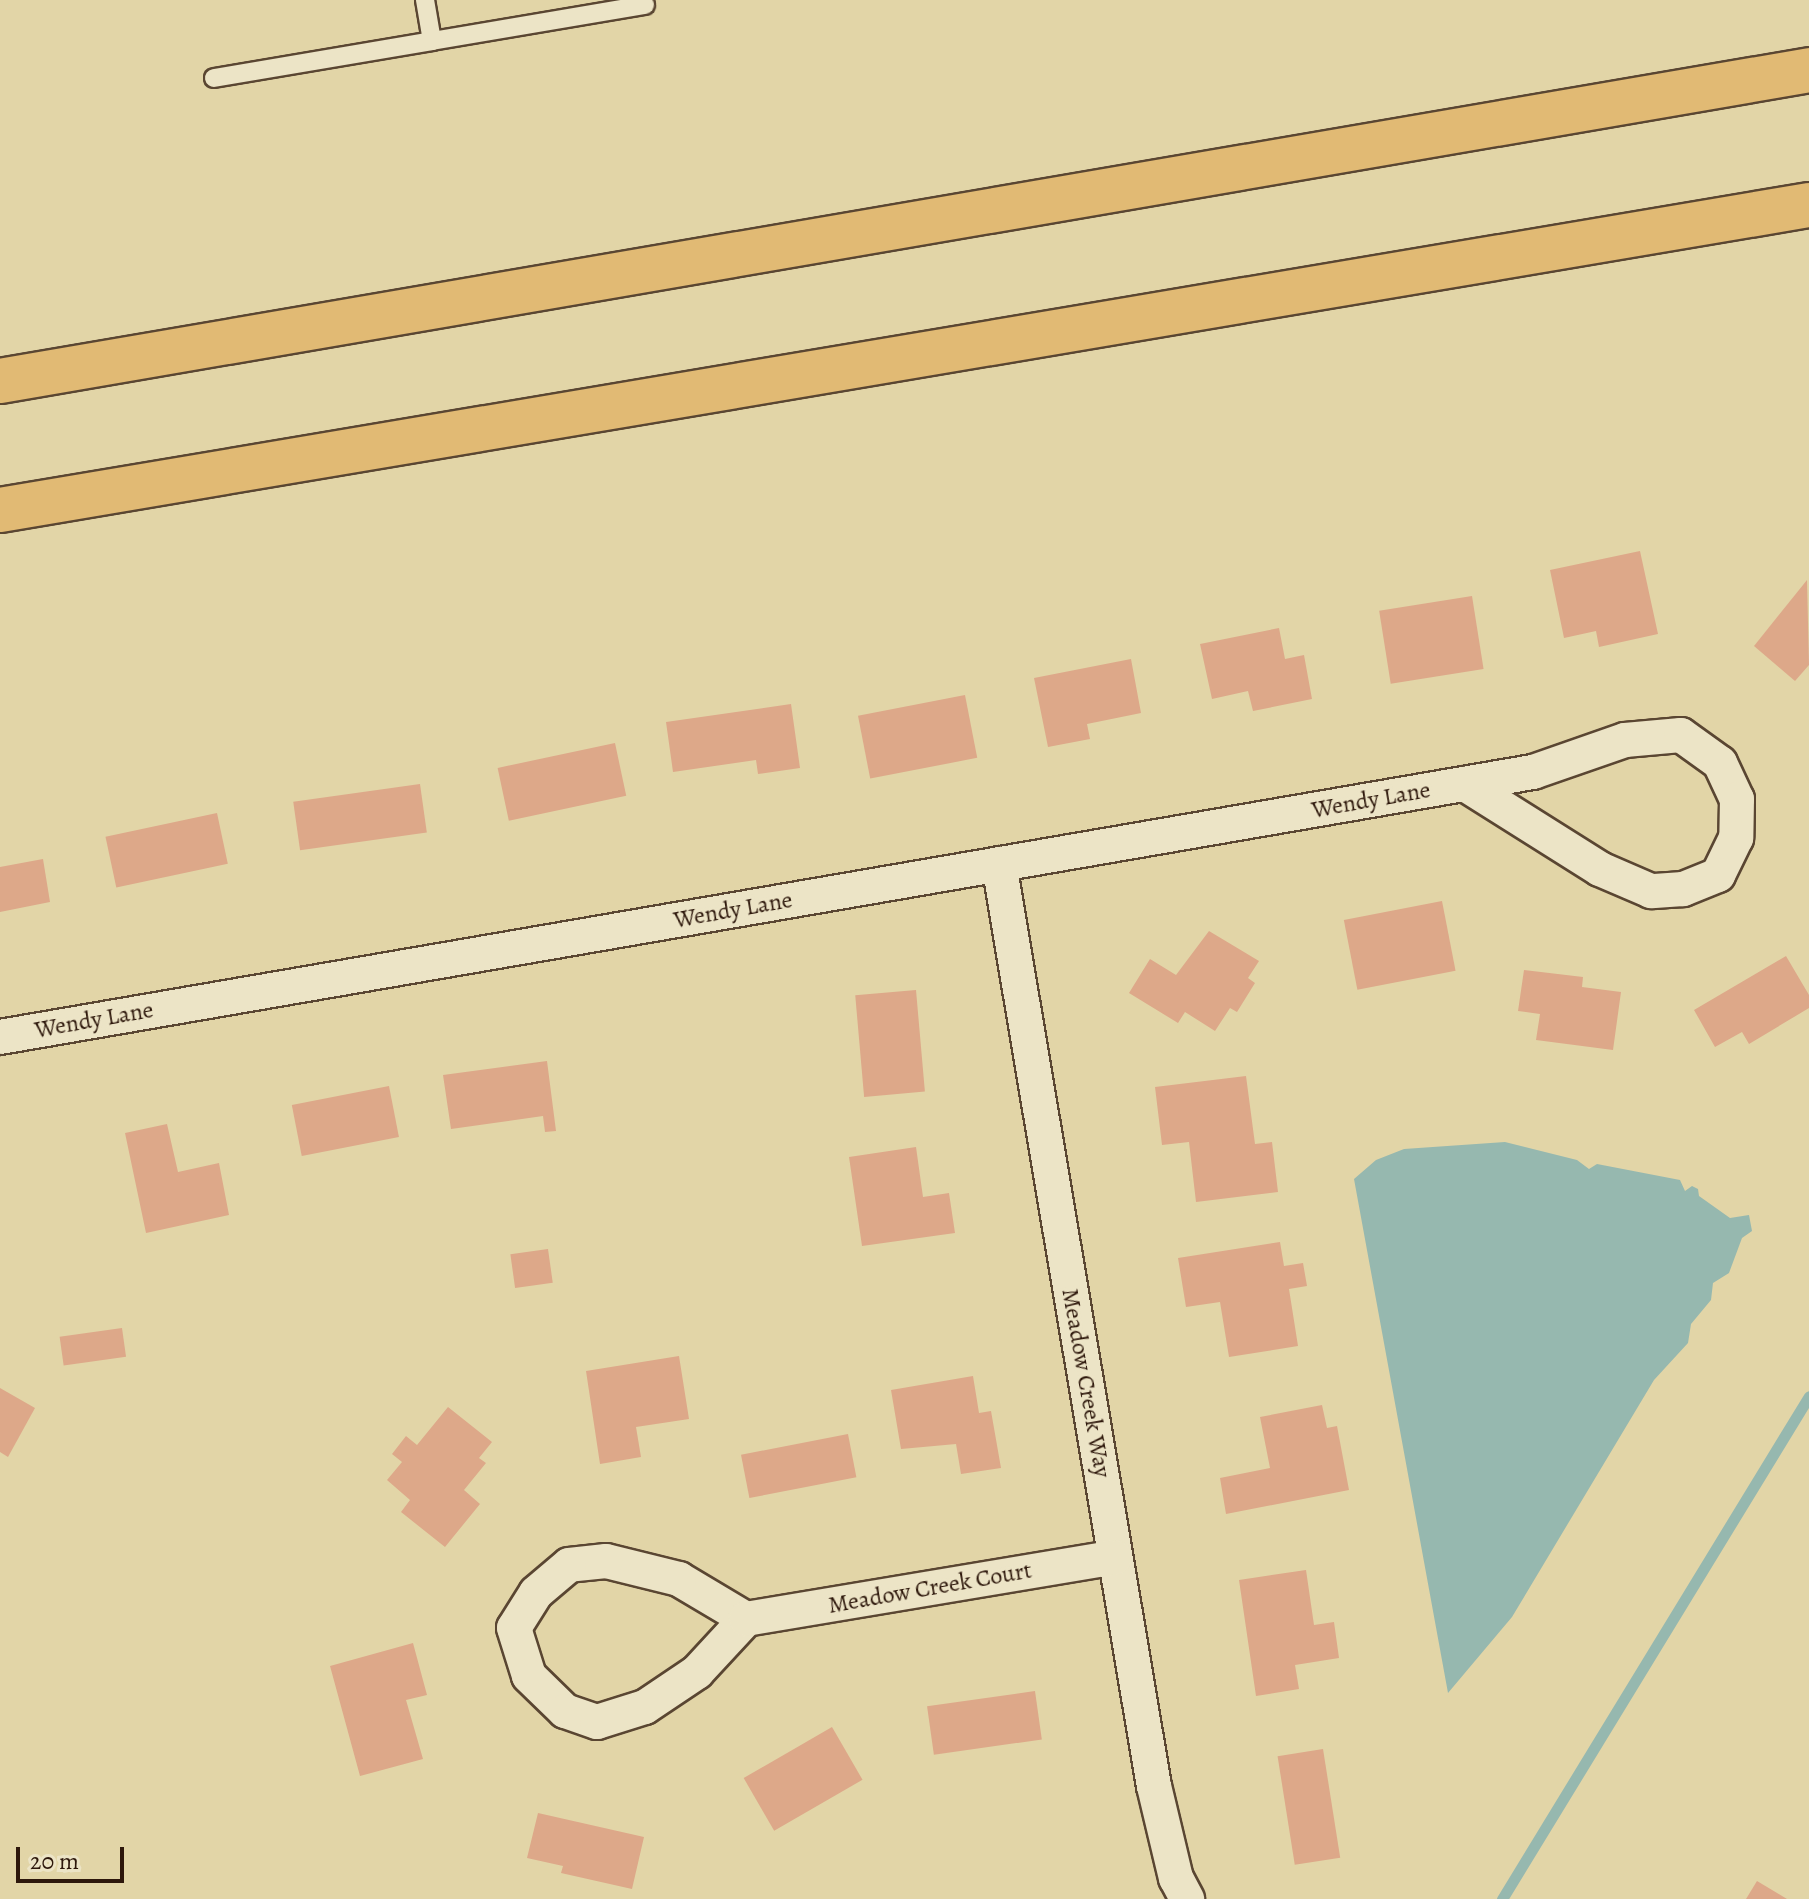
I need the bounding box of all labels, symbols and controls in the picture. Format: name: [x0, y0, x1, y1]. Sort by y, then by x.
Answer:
street label: Wendy Lane: [1309, 775, 1433, 825]
street label: Wendy Lane: [671, 885, 795, 935]
street label: Wendy Lane: [32, 995, 156, 1045]
street label: Meadow Creek Way: [1055, 1286, 1117, 1480]
street label: Meadow Creek Court: [826, 1556, 1034, 1620]
scale bar: [20, 1831, 128, 1881]
text: 20 m: [30, 1845, 79, 1877]

